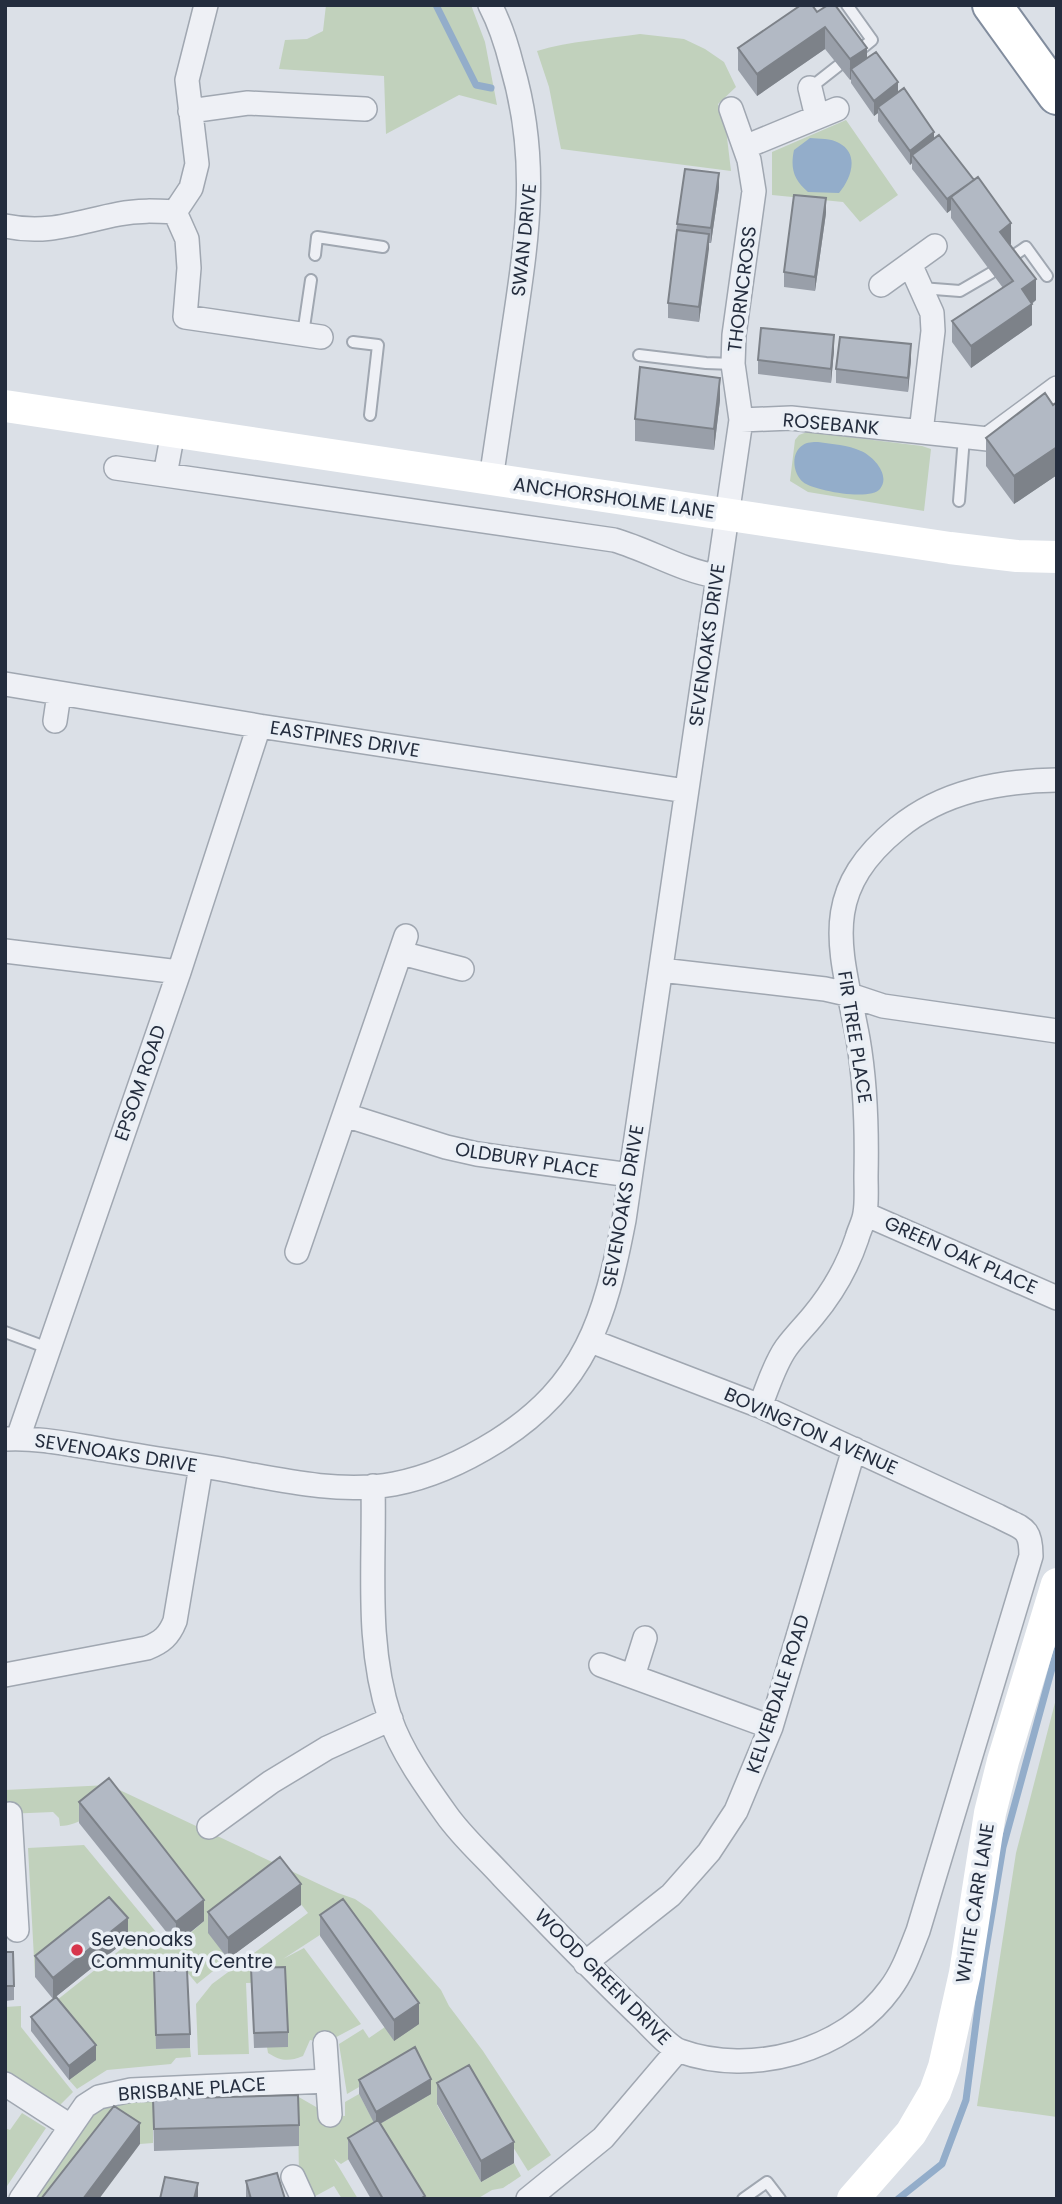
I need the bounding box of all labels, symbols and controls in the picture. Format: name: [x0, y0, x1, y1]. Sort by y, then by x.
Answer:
street label: SWAN DRIVE: [505, 182, 543, 298]
street label: THORNCROSS: [721, 224, 763, 354]
street label: ROSEBANK: [782, 406, 880, 442]
street label: ANCHORSHOLME LANE: [512, 470, 716, 526]
street label: SEVENOAKS DRIVE: [682, 562, 732, 728]
street label: EASTPINES DRIVE: [268, 714, 422, 764]
street label: FIR TREE PLACE: [831, 969, 879, 1105]
street label: EPSOM ROAD: [108, 1021, 172, 1145]
street label: SEVENOAKS DRIVE: [595, 1123, 651, 1289]
street label: OLDBURY PLACE: [453, 1135, 601, 1185]
street label: GREEN OAK PLACE: [880, 1209, 1042, 1301]
street label: BOVINGTON AVENUE: [720, 1381, 902, 1481]
street label: SEVENOAKS DRIVE: [33, 1427, 199, 1479]
street label: KELVERDALE ROAD: [740, 1611, 816, 1777]
street label: WHITE CARR LANE: [949, 1821, 1001, 1985]
street label: WOOD GREEN DRIVE: [529, 1903, 677, 2051]
place label: Sevenoaks Community Centre: [91, 1926, 273, 1975]
marker: Sevenoaks Community Centre: [69, 1942, 85, 1958]
street label: BRISBANE PLACE: [117, 2070, 267, 2108]

